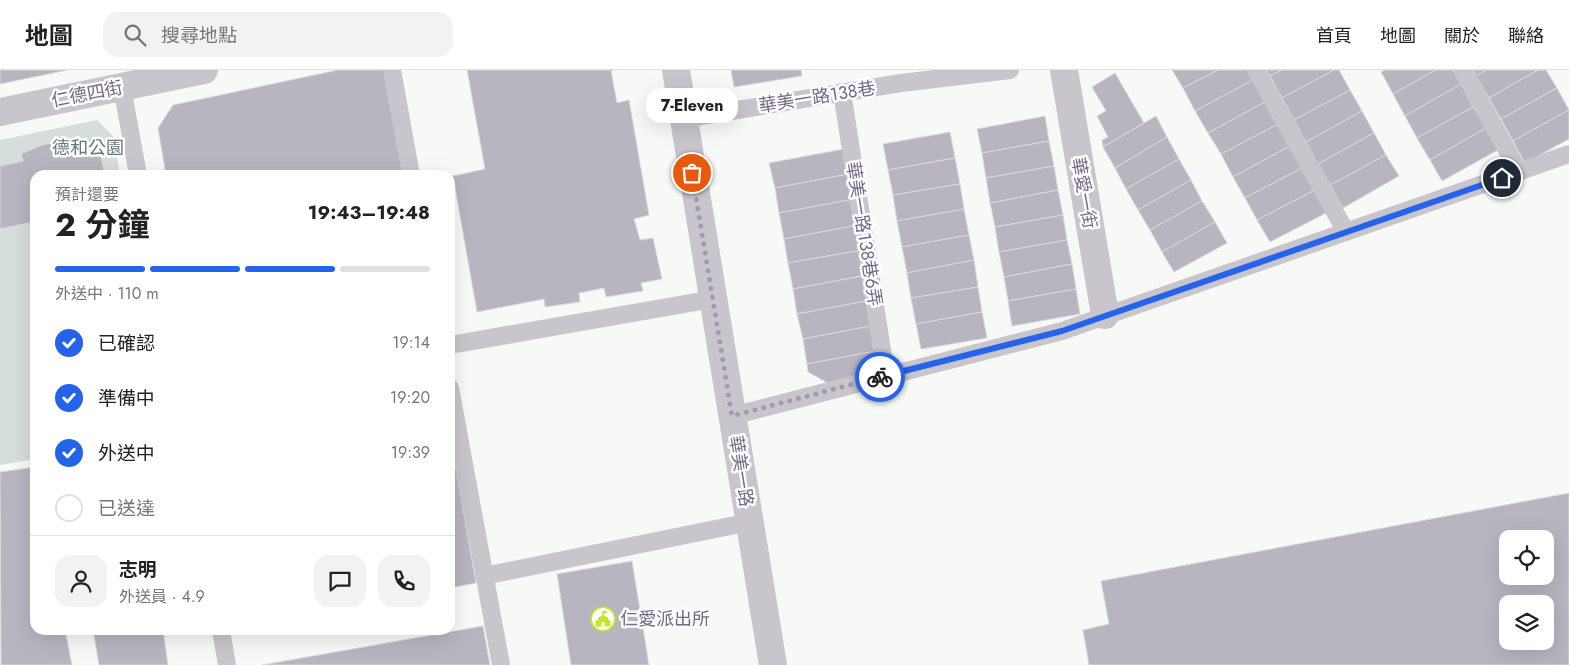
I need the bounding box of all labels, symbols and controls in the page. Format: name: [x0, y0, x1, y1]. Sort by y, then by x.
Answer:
search box: [103, 12, 453, 57]
text: 地圖: [25, 18, 73, 53]
icon: search: [121, 21, 149, 49]
text: 搜尋地點: [161, 22, 237, 49]
text: 首頁: [1316, 23, 1352, 49]
text: 地圖: [1380, 23, 1416, 49]
text: 關於: [1444, 23, 1480, 49]
text: 聯絡: [1508, 23, 1544, 49]
street label: 仁德四街: [49, 74, 125, 114]
street label: 華美一路138巷: [757, 75, 877, 119]
callout: 7-Eleven: [646, 88, 738, 123]
text: 7-Eleven: [661, 94, 723, 117]
park label: 德和公園: [52, 135, 124, 161]
pin: [671, 152, 713, 194]
street label: 華愛一街: [1065, 155, 1103, 231]
pin: [1481, 157, 1523, 199]
icon: bag: [678, 159, 706, 187]
street label: 華美一路138巷6弄: [840, 160, 888, 308]
icon: home: [1488, 164, 1516, 192]
text: 預計還要: [55, 183, 119, 206]
text: 19:43–19:48: [308, 199, 430, 226]
text: 2 分鐘: [55, 202, 150, 248]
text: 外送中 · 110 m: [55, 282, 159, 305]
icon: check: [55, 329, 83, 357]
text: 已確認: [98, 330, 155, 357]
text: 19:14: [392, 331, 430, 354]
courier: [855, 352, 905, 402]
icon: bike: [866, 363, 894, 391]
icon: check: [55, 384, 83, 412]
text: 準備中: [98, 385, 155, 412]
text: 19:20: [390, 386, 430, 409]
street label: 華美一路: [723, 433, 759, 509]
icon: check: [55, 439, 83, 467]
text: 外送中: [98, 440, 155, 467]
text: 19:39: [391, 441, 430, 464]
text: 已送達: [98, 495, 155, 522]
map controls: [1499, 530, 1554, 650]
button: locate: [1499, 530, 1554, 585]
button: person: [55, 555, 107, 607]
button: chat: [314, 555, 366, 607]
button: phone: [378, 555, 430, 607]
text: 志明: [119, 556, 157, 583]
text: 外送員 · 4.9: [119, 585, 205, 608]
button: layers: [1499, 595, 1554, 650]
public building icon: 仁愛派出所: [590, 606, 616, 632]
place label: 仁愛派出所: [620, 606, 710, 632]

